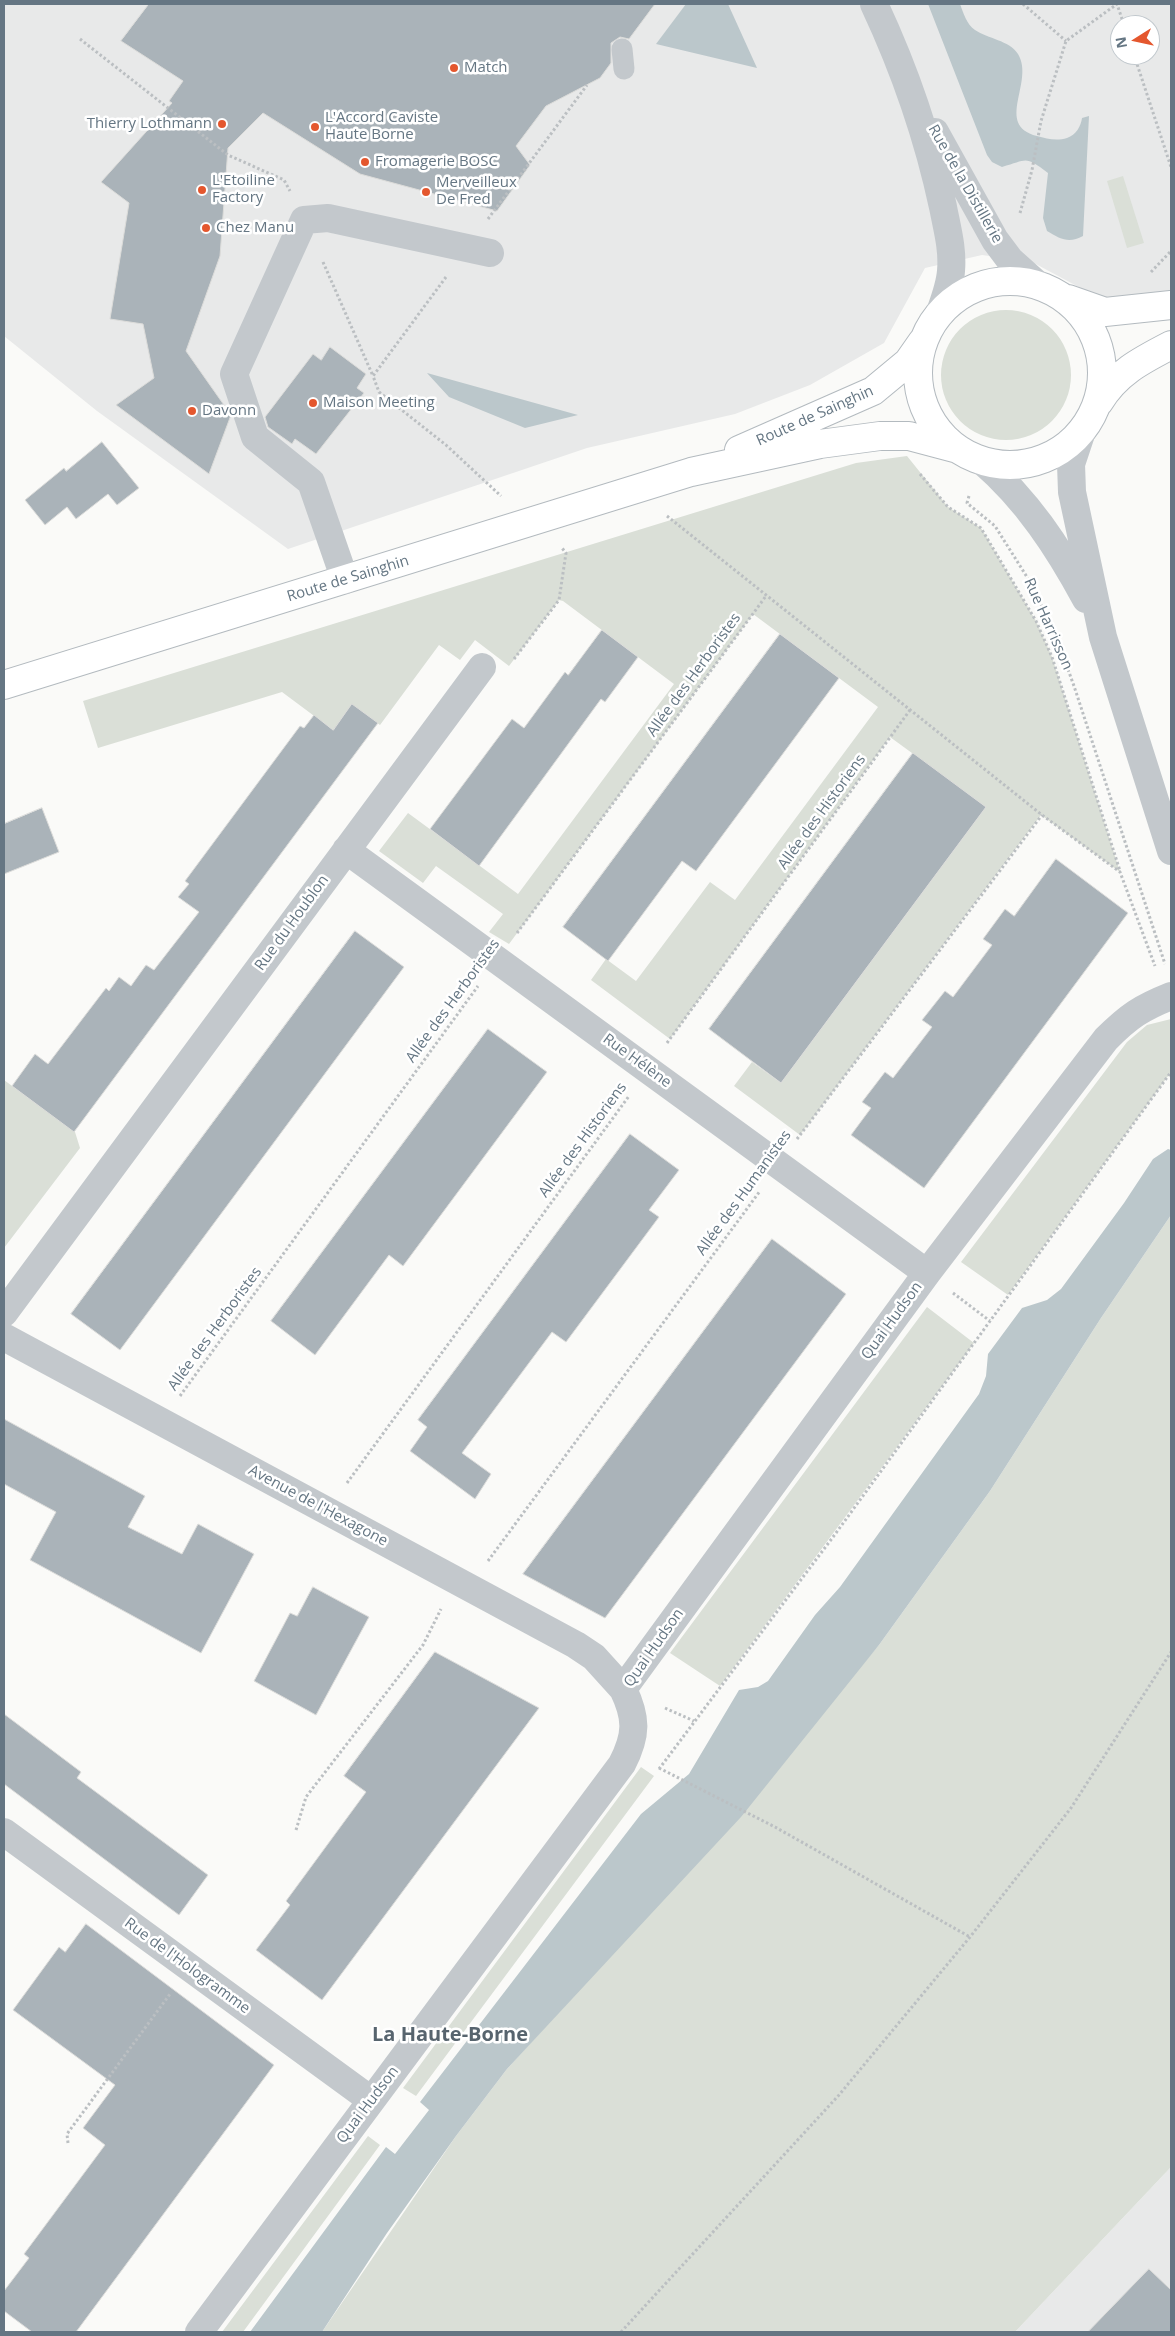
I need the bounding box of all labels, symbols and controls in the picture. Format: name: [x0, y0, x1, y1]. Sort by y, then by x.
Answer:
north arrow: [1110, 15, 1160, 65]
text: N: [1110, 35, 1131, 50]
place label: Match: [464, 59, 508, 77]
marker: Match: [448, 62, 460, 74]
place label: L'Accord Caviste Haute Borne: [325, 109, 438, 144]
place label: Thierry Lothmann: [87, 115, 212, 133]
marker: Thierry Lothmann: [216, 118, 228, 130]
marker: L'Accord Caviste Haute Borne: [309, 121, 321, 133]
street label: Rue de la Distillerie: [924, 122, 1006, 246]
place label: Fromagerie BOSC: [375, 153, 498, 171]
marker: Fromagerie BOSC: [359, 156, 371, 168]
place label: L'Etoiline Factory: [212, 172, 275, 207]
place label: Merveilleux De Fred: [436, 174, 517, 209]
marker: L'Etoiline Factory: [196, 184, 208, 196]
marker: Merveilleux De Fred: [420, 186, 432, 198]
place label: Chez Manu: [216, 219, 294, 237]
marker: Chez Manu: [200, 222, 212, 234]
street label: Route de Sainghin: [754, 382, 876, 450]
place label: Maison Meeting: [323, 394, 435, 412]
marker: Maison Meeting: [307, 397, 319, 409]
place label: Davonn: [202, 402, 256, 420]
marker: Davonn: [186, 405, 198, 417]
street label: Route de Sainghin: [285, 552, 411, 606]
street label: Rue Harrisson: [1020, 575, 1076, 673]
street label: Allée des Herboristes: [643, 610, 745, 740]
street label: Allée des Historiens: [774, 751, 870, 873]
street label: Rue du Houblon: [251, 872, 333, 974]
street label: Allée des Herboristes: [402, 936, 504, 1066]
street label: Rue Hélène: [599, 1030, 675, 1092]
street label: Allée des Historiens: [535, 1079, 631, 1201]
street label: Allée des Humanistes: [693, 1127, 795, 1259]
street label: Allée des Herboristes: [164, 1264, 266, 1394]
street label: Quai Hudson: [858, 1279, 926, 1363]
street label: Avenue de l'Hexagone: [245, 1462, 391, 1550]
street label: Quai Hudson: [620, 1605, 688, 1691]
street label: Rue de l'Hologramme: [121, 1914, 253, 2018]
district label: La Haute-Borne: [372, 2023, 528, 2047]
street label: Quai Hudson: [333, 2063, 403, 2147]

